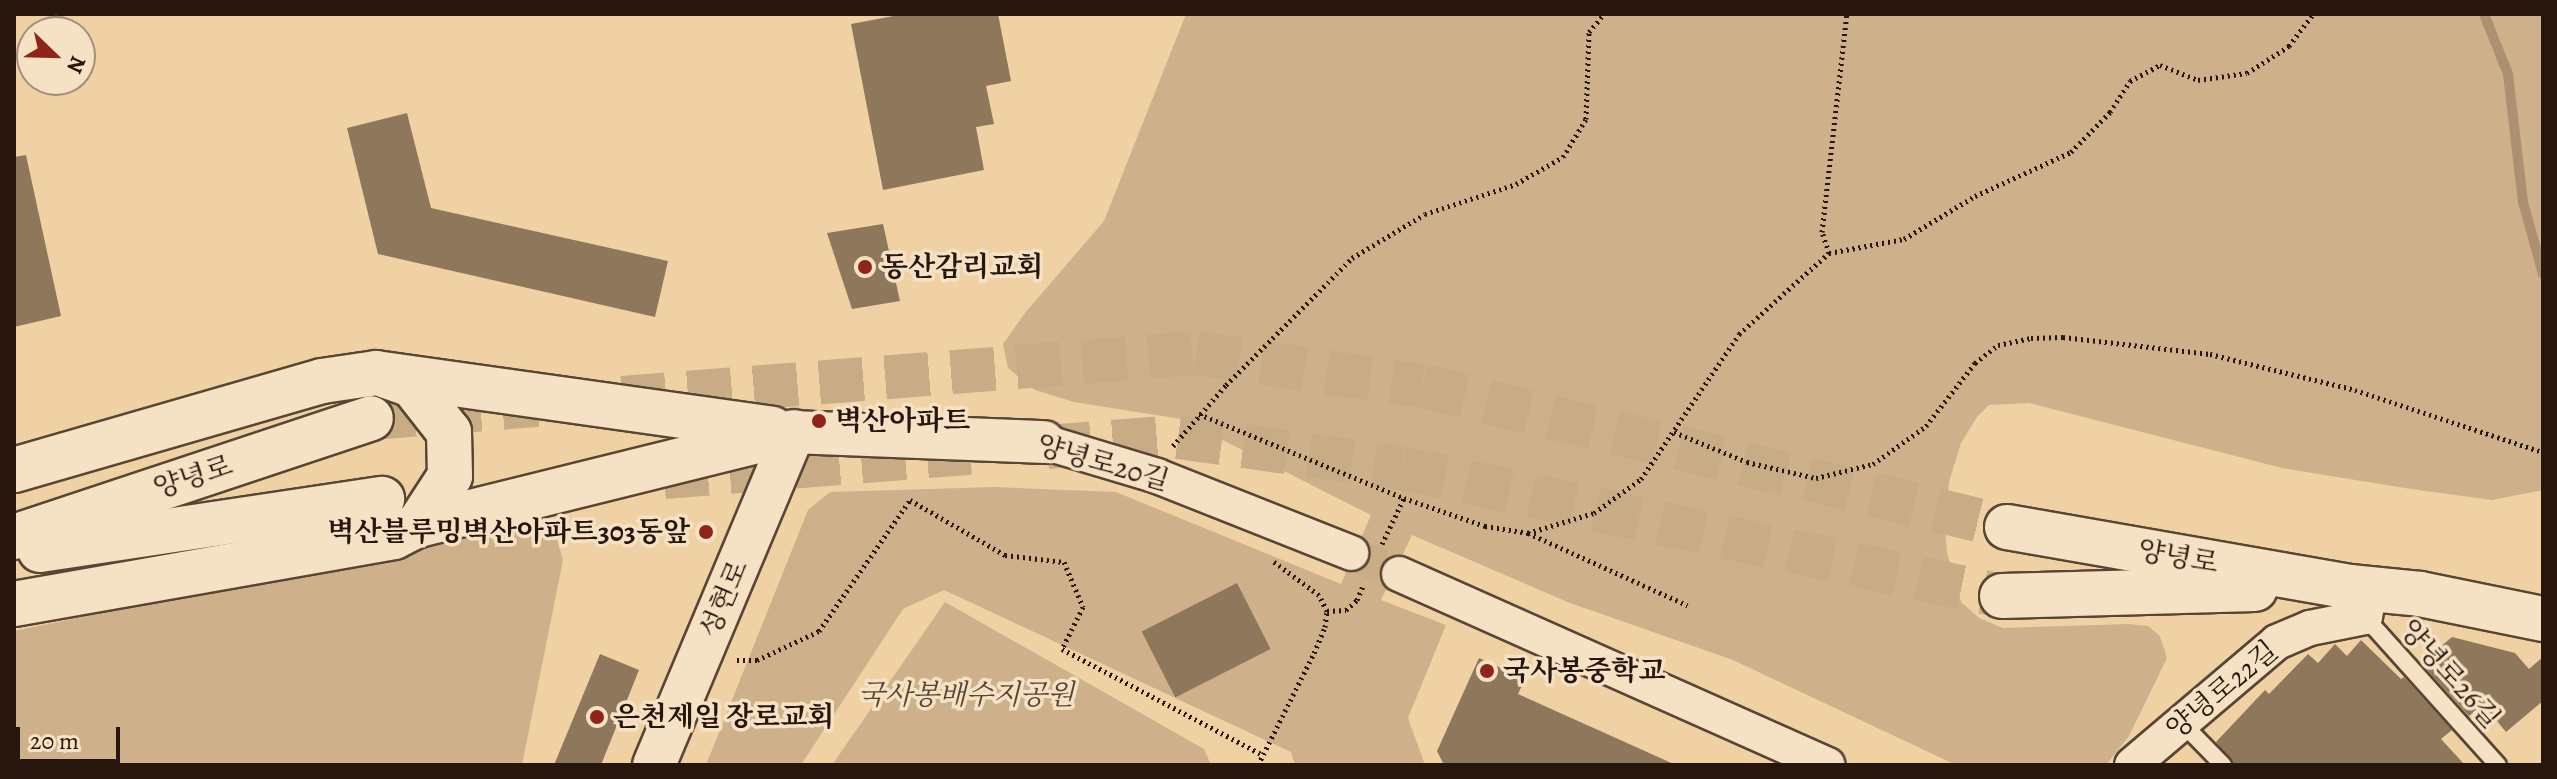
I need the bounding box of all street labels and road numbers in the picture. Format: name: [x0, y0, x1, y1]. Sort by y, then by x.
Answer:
street label: 양녕로20길: [1033, 428, 1173, 498]
street label: 양녕로: [149, 448, 237, 506]
street label: 양녕로: [2135, 533, 2221, 581]
street label: 성현로: [693, 555, 755, 643]
street label: 양녕로26길: [2393, 613, 2507, 735]
street label: 양녕로22길: [2160, 634, 2284, 746]

